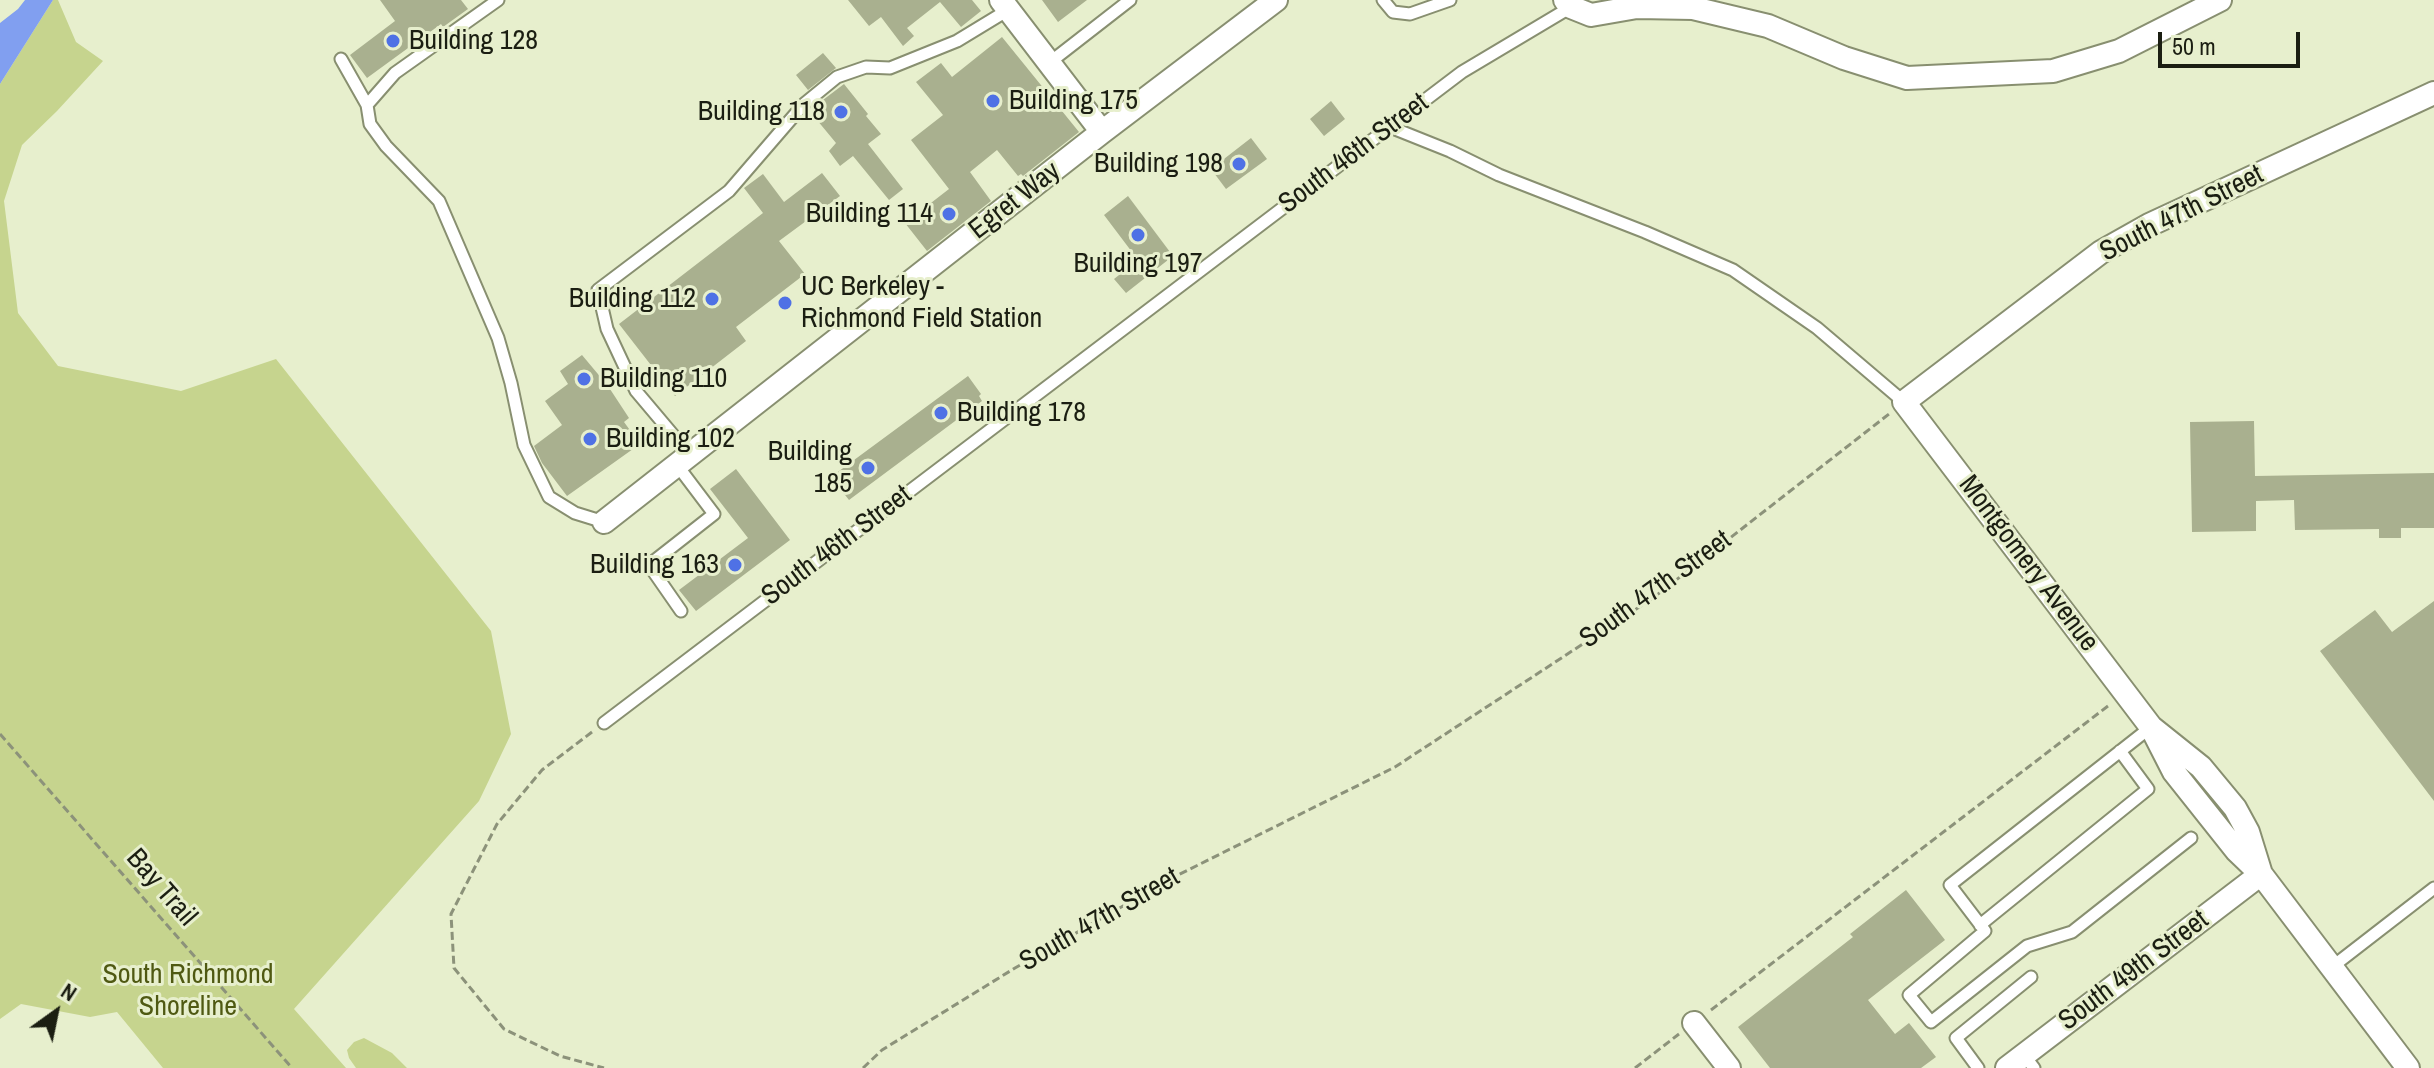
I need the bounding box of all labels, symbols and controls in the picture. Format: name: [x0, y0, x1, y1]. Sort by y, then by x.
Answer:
scale bar: [2162, 16, 2304, 66]
place label: Building 128: [409, 24, 538, 58]
text: 50 m: [2172, 30, 2216, 62]
marker: Building 128: [384, 32, 402, 50]
place label: Building 175: [1009, 84, 1138, 118]
street label: South 46th Street: [1273, 87, 1435, 221]
marker: Building 175: [984, 92, 1002, 110]
place label: Building 118: [698, 95, 825, 129]
marker: Building 118: [832, 103, 850, 121]
place label: Building 198: [1094, 147, 1223, 181]
street label: Egret Way: [963, 155, 1067, 247]
marker: Building 198: [1230, 155, 1248, 173]
street label: South 47th Street: [2095, 158, 2269, 270]
place label: Building 114: [806, 197, 933, 231]
marker: Building 114: [940, 205, 958, 223]
marker: Building 197: [1129, 226, 1147, 244]
place label: Building 197: [1074, 247, 1202, 281]
place label: UC Berkeley - Richmond Field Station: [801, 270, 1042, 336]
place label: Building 112: [569, 282, 696, 316]
marker: Building 112: [703, 290, 721, 308]
marker: UC Berkeley - Richmond Field Station: [776, 294, 794, 312]
place label: Building 110: [600, 362, 727, 396]
marker: Building 110: [575, 370, 593, 388]
place label: Building 178: [957, 396, 1086, 430]
marker: Building 178: [932, 404, 950, 422]
place label: Building 102: [606, 422, 735, 456]
marker: Building 102: [581, 430, 599, 448]
place label: Building 185: [768, 435, 852, 501]
marker: Building 185: [859, 459, 877, 477]
street label: Montgomery Avenue: [1951, 469, 2105, 659]
street label: South 46th Street: [756, 479, 918, 613]
street label: South 47th Street: [1574, 524, 1738, 656]
place label: Building 163: [590, 548, 719, 582]
marker: Building 163: [726, 556, 744, 574]
street label: Bay Trail: [118, 843, 204, 933]
street label: South 47th Street: [1014, 861, 1186, 979]
street label: South 49th Street: [2053, 904, 2215, 1038]
park label: South Richmond Shoreline: [102, 958, 274, 1024]
north arrow: [16, 972, 96, 1052]
text: N: [55, 976, 83, 1008]

